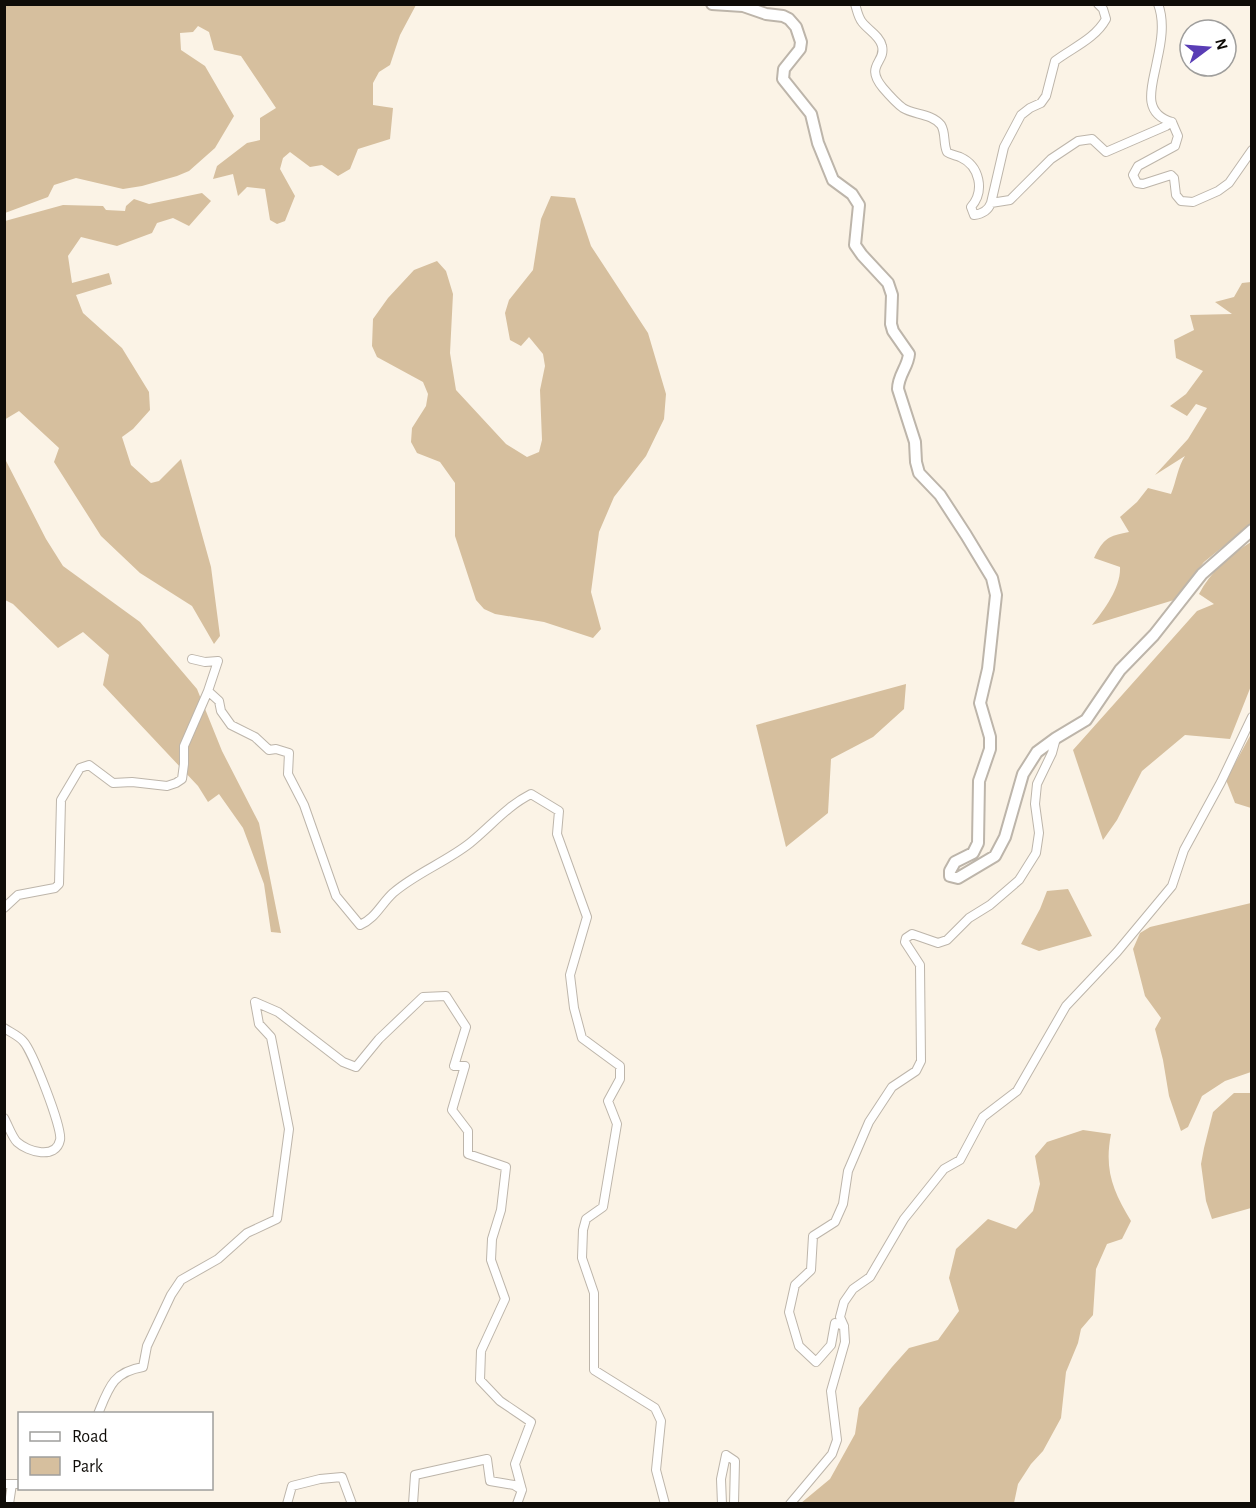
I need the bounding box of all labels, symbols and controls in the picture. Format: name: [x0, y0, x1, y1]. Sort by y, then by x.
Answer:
north arrow: [1178, 18, 1238, 78]
text: N: [1212, 37, 1231, 52]
legend: [18, 1412, 213, 1490]
text: Road: [72, 1428, 108, 1446]
text: Park: [72, 1458, 104, 1476]

